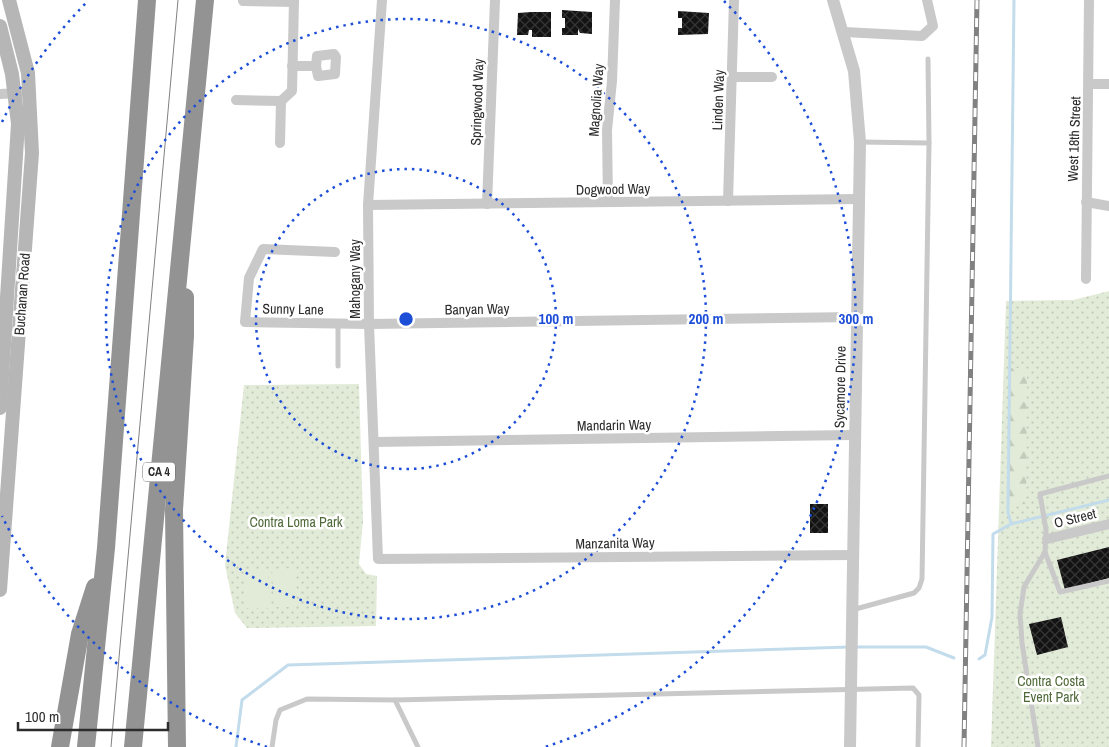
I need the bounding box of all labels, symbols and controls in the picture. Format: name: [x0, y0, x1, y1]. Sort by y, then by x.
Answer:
street label: Springwood Way: [466, 58, 488, 146]
street label: Magnolia Way: [584, 63, 608, 137]
street label: Linden Way: [708, 69, 728, 131]
street label: West 18th Street: [1064, 96, 1084, 182]
street label: Dogwood Way: [576, 179, 651, 199]
street label: Mahogany Way: [346, 239, 364, 319]
street label: Buchanan Road: [10, 252, 34, 336]
street label: Sunny Lane: [262, 299, 324, 319]
street label: Banyan Way: [445, 299, 510, 319]
text: 100 m: [539, 308, 573, 329]
text: 200 m: [689, 308, 723, 329]
text: 300 m: [839, 308, 873, 329]
centre of rings: [397, 310, 415, 328]
street label: Sycamore Drive: [830, 346, 850, 428]
street label: Mandarin Way: [577, 415, 652, 435]
road number: CA 4: [143, 462, 175, 482]
street label: O Street: [1052, 504, 1098, 532]
park label: Contra Loma Park: [249, 513, 343, 531]
street label: Manzanita Way: [575, 533, 655, 553]
park label: Contra Costa Event Park: [1017, 672, 1085, 706]
scale bar: [18, 700, 168, 732]
text: 100 m: [25, 706, 59, 727]

